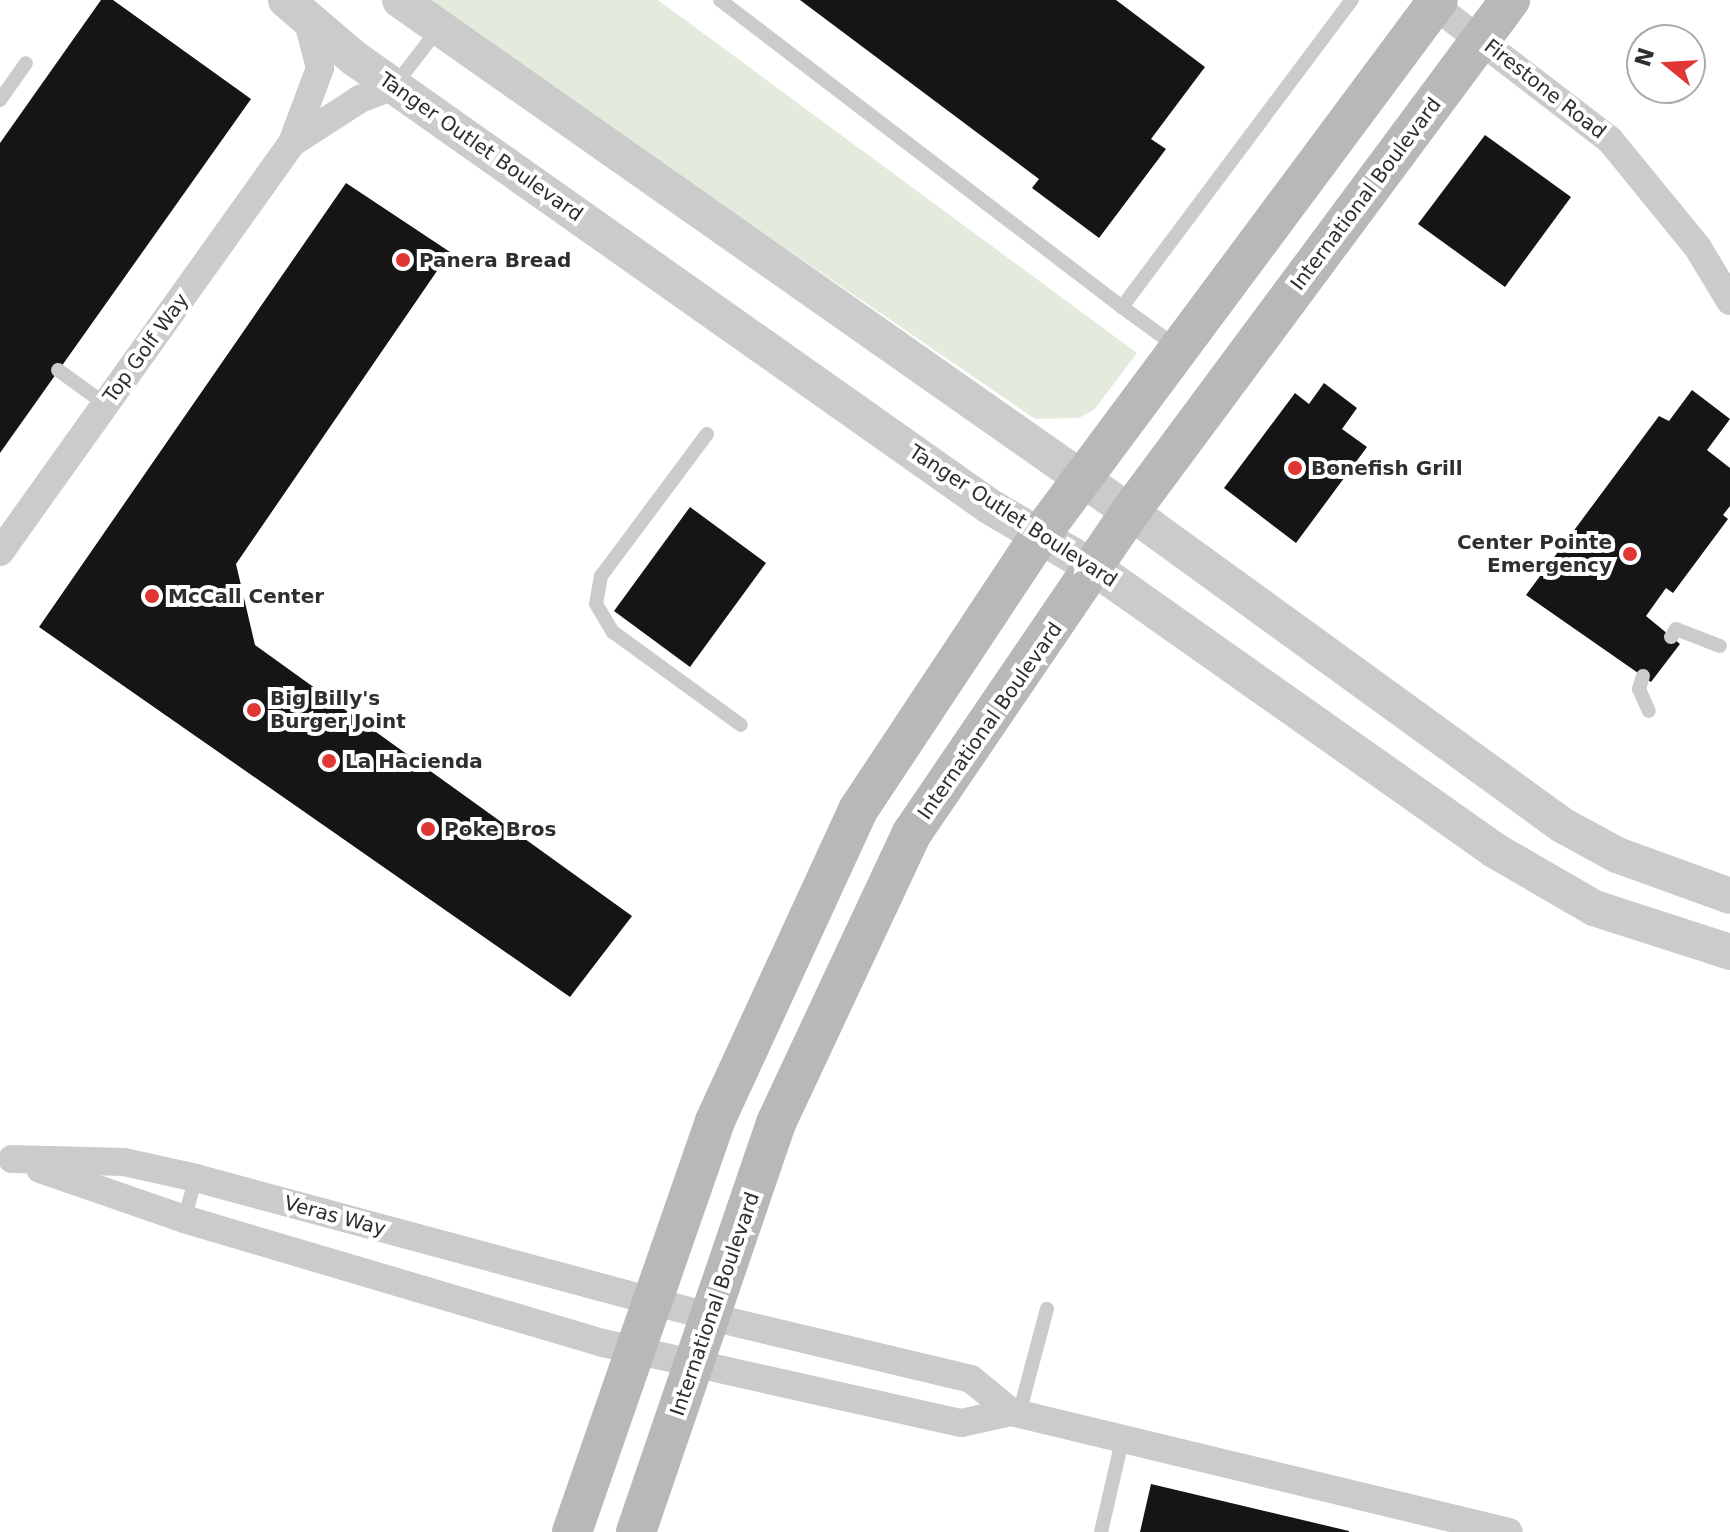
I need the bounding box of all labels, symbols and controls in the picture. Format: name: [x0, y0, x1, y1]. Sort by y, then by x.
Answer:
north arrow: [1626, 24, 1706, 104]
street label: Firestone Road: [1479, 34, 1611, 144]
text: N: [1630, 44, 1659, 70]
street label: Tanger Outlet Boulevard: [375, 68, 587, 226]
street label: International Boulevard: [1286, 93, 1446, 295]
place label: Panera Bread: [419, 248, 571, 272]
marker: Panera Bread: [394, 251, 412, 269]
street label: Top Golf Way: [98, 289, 194, 407]
street label: Tanger Outlet Boulevard: [905, 440, 1121, 592]
place label: Bonefish Grill: [1311, 456, 1463, 480]
marker: Bonefish Grill: [1286, 459, 1304, 477]
place label: Center Pointe Emergency: [1457, 530, 1612, 577]
marker: Center Pointe Emergency: [1619, 543, 1641, 565]
place label: McCall Center: [168, 584, 324, 608]
marker: McCall Center: [143, 587, 161, 605]
street label: International Boulevard: [913, 618, 1067, 824]
place label: Big Billy's Burger Joint: [270, 686, 406, 733]
marker: Big Billy's Burger Joint: [245, 701, 263, 719]
place label: La Hacienda: [345, 749, 483, 773]
marker: La Hacienda: [320, 752, 338, 770]
place label: Poke Bros: [444, 817, 556, 841]
marker: Poke Bros: [419, 820, 437, 838]
street label: International Boulevard: [665, 1189, 765, 1419]
street label: Veras Way: [282, 1191, 388, 1241]

